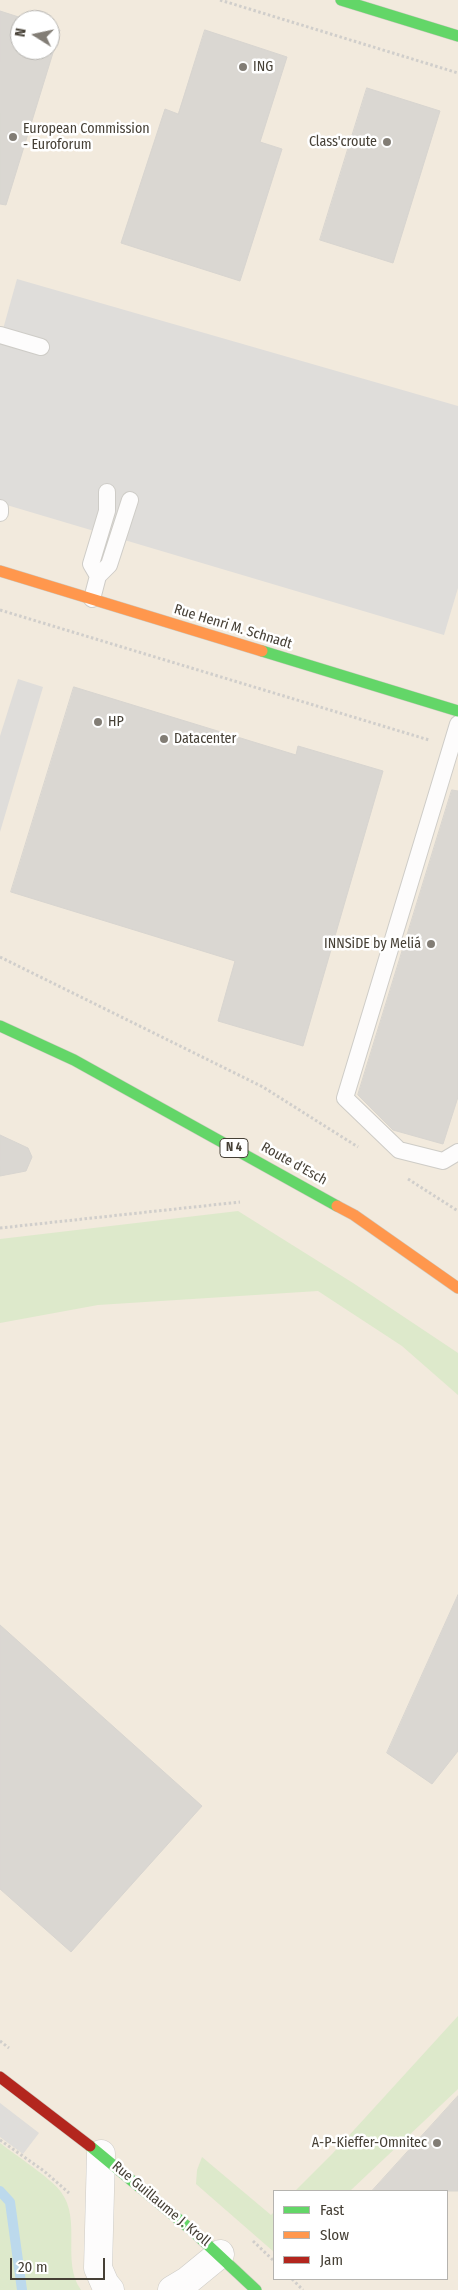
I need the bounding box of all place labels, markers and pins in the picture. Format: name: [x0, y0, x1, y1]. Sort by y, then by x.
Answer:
place label: ING: [253, 59, 273, 75]
marker: ING: [237, 61, 249, 73]
place label: European Commission - Euroforum: [23, 121, 150, 154]
marker: European Commission - Euroforum: [7, 131, 19, 143]
place label: Class'croute: [309, 134, 377, 150]
marker: Class'croute: [381, 136, 393, 148]
place label: HP: [108, 714, 124, 730]
marker: HP: [92, 716, 104, 728]
place label: Datacenter: [174, 731, 236, 747]
marker: Datacenter: [158, 733, 170, 745]
place label: INNSiDE by Meliá: [324, 936, 421, 952]
marker: INNSiDE by Meliá: [425, 938, 437, 950]
place label: A-P-Kieffer-Omnitec: [312, 2135, 427, 2151]
marker: A-P-Kieffer-Omnitec: [431, 2137, 443, 2149]

